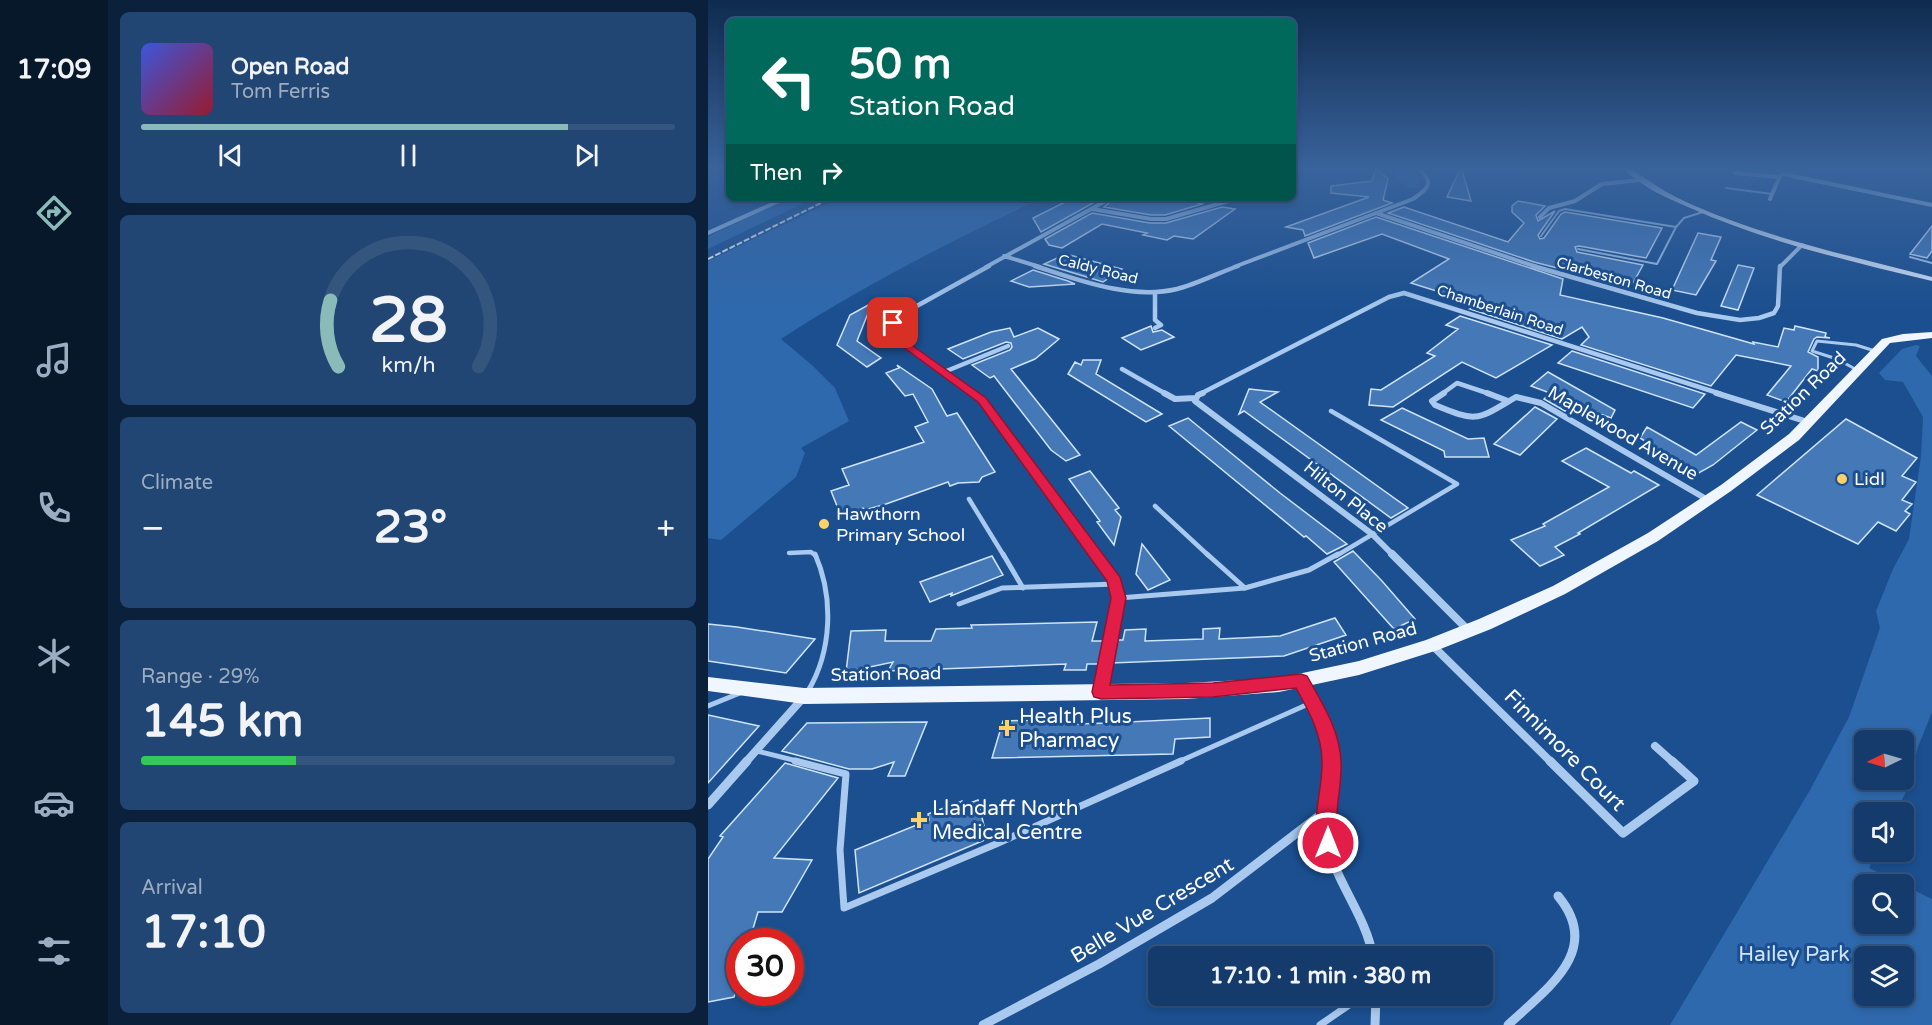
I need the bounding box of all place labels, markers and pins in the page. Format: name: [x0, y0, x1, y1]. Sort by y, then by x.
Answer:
pin: [867, 297, 918, 348]
place label: Lidl: [1854, 468, 1885, 490]
marker: Lidl: [1835, 472, 1849, 486]
place label: Hawthorn Primary School: [836, 503, 965, 546]
marker: Hawthorn Primary School: [817, 517, 831, 531]
place label: Health Plus Pharmacy: [1019, 704, 1132, 753]
marker: Health Plus Pharmacy: [1000, 721, 1014, 735]
place label: Llandaff North Medical Centre: [932, 796, 1082, 845]
marker: Llandaff North Medical Centre: [910, 811, 928, 829]

